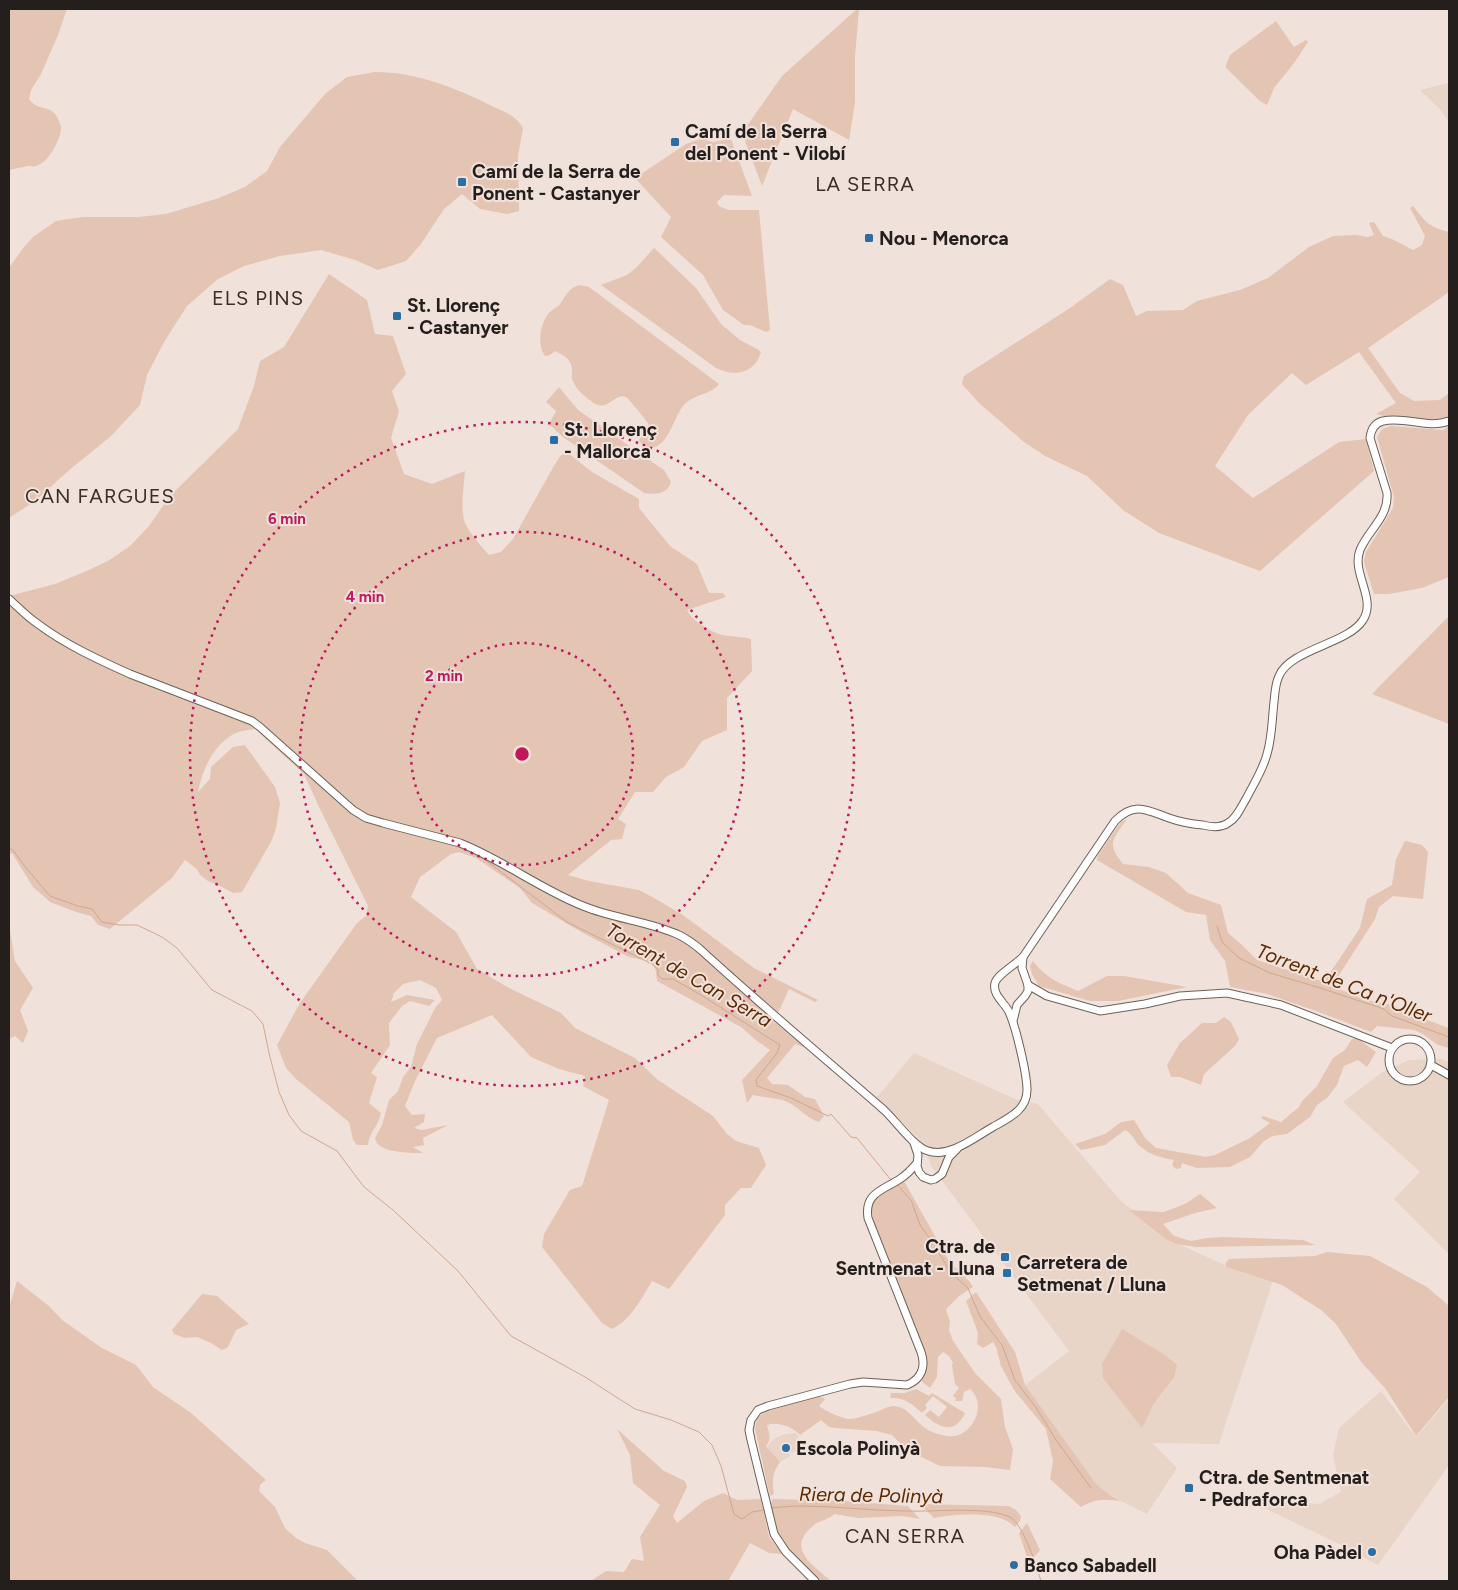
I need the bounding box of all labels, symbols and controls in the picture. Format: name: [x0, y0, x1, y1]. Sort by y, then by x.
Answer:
place label: Camí de la Serra del Ponent - Vilobí: [685, 120, 847, 165]
marker: Camí de la Serra del Ponent - Vilobí: [669, 136, 681, 148]
place label: Camí de la Serra de Ponent - Castanyer: [472, 160, 641, 205]
district label: LA SERRA: [815, 172, 915, 196]
marker: Camí de la Serra de Ponent - Castanyer: [456, 176, 468, 188]
place label: Nou - Menorca: [879, 227, 1009, 250]
marker: Nou - Menorca: [863, 232, 875, 244]
district label: ELS PINS: [212, 286, 304, 310]
place label: St. Llorenç - Castanyer: [407, 294, 509, 339]
marker: St. Llorenç - Castanyer: [391, 310, 403, 322]
place label: St. Llorenç - Mallorca: [564, 418, 657, 463]
marker: St. Llorenç - Mallorca: [548, 434, 560, 446]
district label: CAN FARGUES: [25, 484, 175, 508]
text: 6 min: [268, 510, 306, 528]
text: 4 min: [346, 588, 384, 606]
text: 2 min: [425, 667, 463, 685]
centre of rings: [513, 745, 531, 763]
water label: Torrent de Can Serra: [601, 918, 777, 1033]
water label: Torrent de Ca n'Oller: [1253, 938, 1436, 1028]
place label: Ctra. de Sentmenat - Lluna: [835, 1235, 995, 1280]
marker: Ctra. de Sentmenat - Lluna: [999, 1251, 1011, 1263]
place label: Carretera de Setmenat / Lluna: [1017, 1251, 1166, 1296]
marker: Carretera de Setmenat / Lluna: [1001, 1267, 1013, 1279]
place label: Escola Polinyà: [796, 1437, 920, 1460]
marker: Escola Polinyà: [780, 1442, 792, 1454]
place label: Ctra. de Sentmenat - Pedraforca: [1199, 1466, 1370, 1511]
water label: Riera de Polinyà: [799, 1482, 944, 1508]
marker: Ctra. de Sentmenat - Pedraforca: [1183, 1482, 1195, 1494]
district label: CAN SERRA: [845, 1524, 965, 1548]
place label: Oha Pàdel: [1274, 1541, 1362, 1564]
marker: Oha Pàdel: [1366, 1546, 1378, 1558]
place label: Banco Sabadell: [1024, 1554, 1157, 1577]
marker: Banco Sabadell: [1008, 1559, 1020, 1571]

